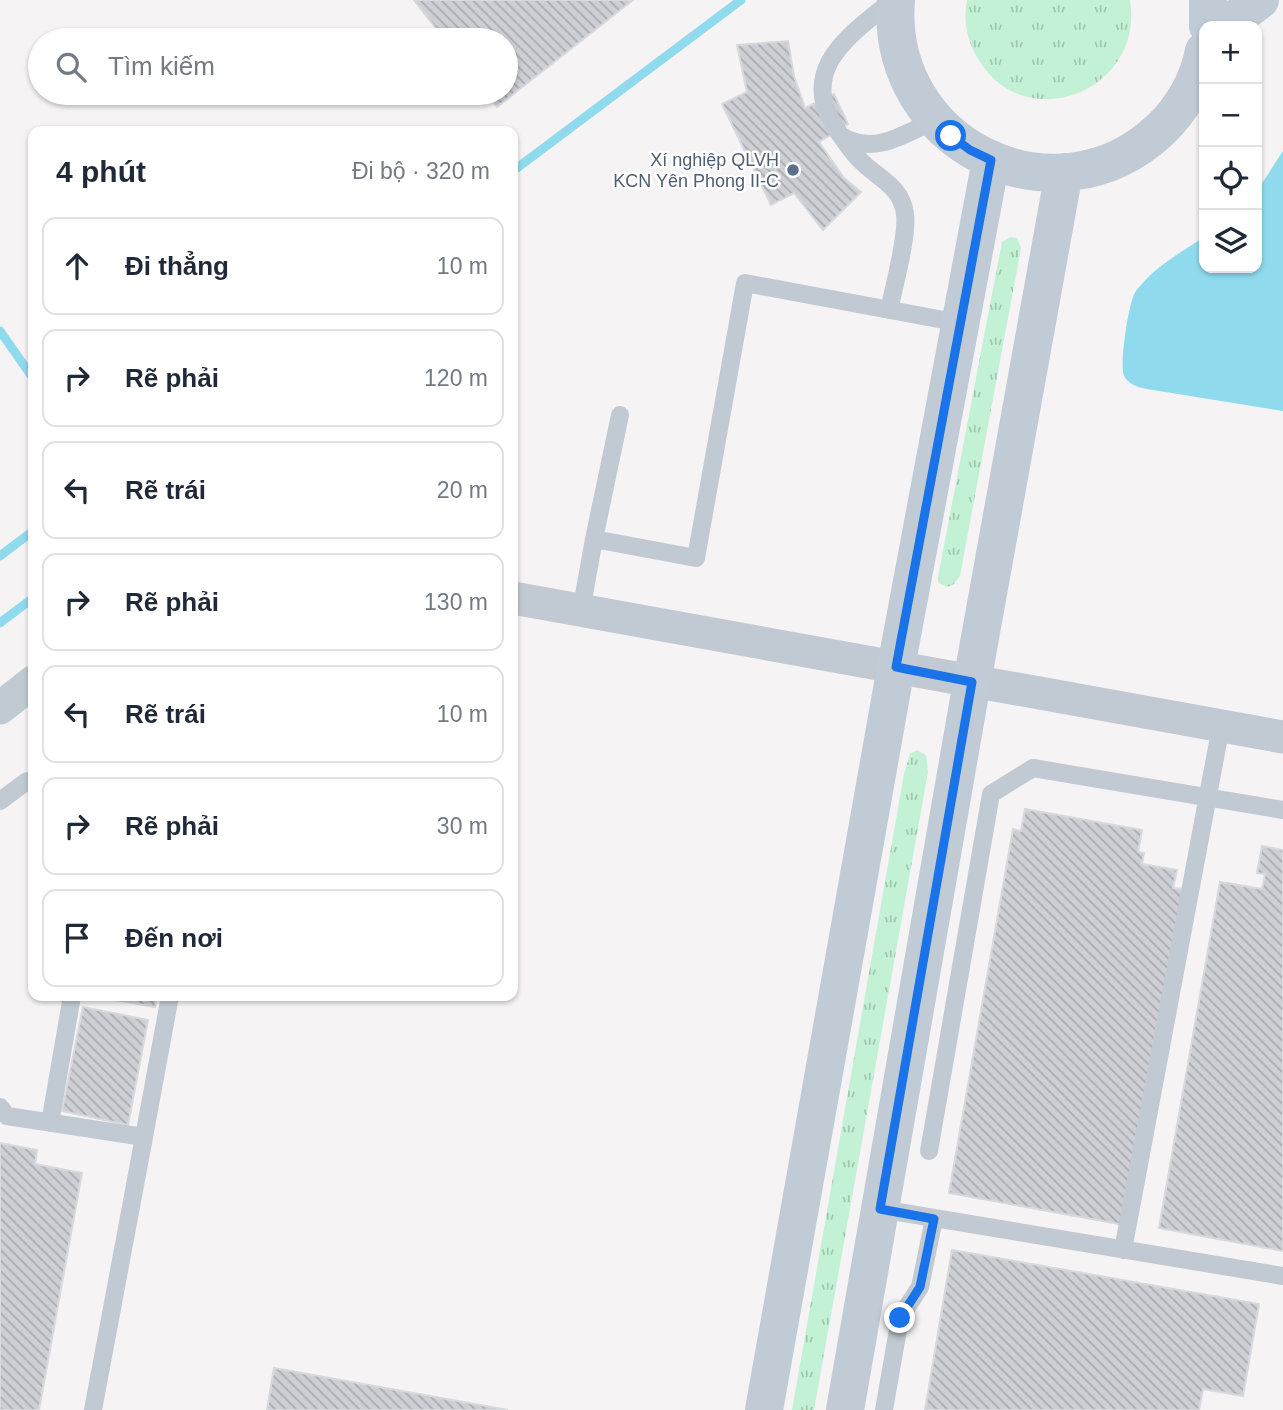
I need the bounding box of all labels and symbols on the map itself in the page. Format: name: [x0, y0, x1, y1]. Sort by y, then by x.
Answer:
route start: [935, 120, 966, 151]
place label: Xí nghiệp QLVH KCN Yên Phong II-C: [613, 150, 779, 191]
marker: Xí nghiệp QLVH KCN Yên Phong II-C: [785, 162, 801, 178]
route end: [884, 1302, 915, 1333]

